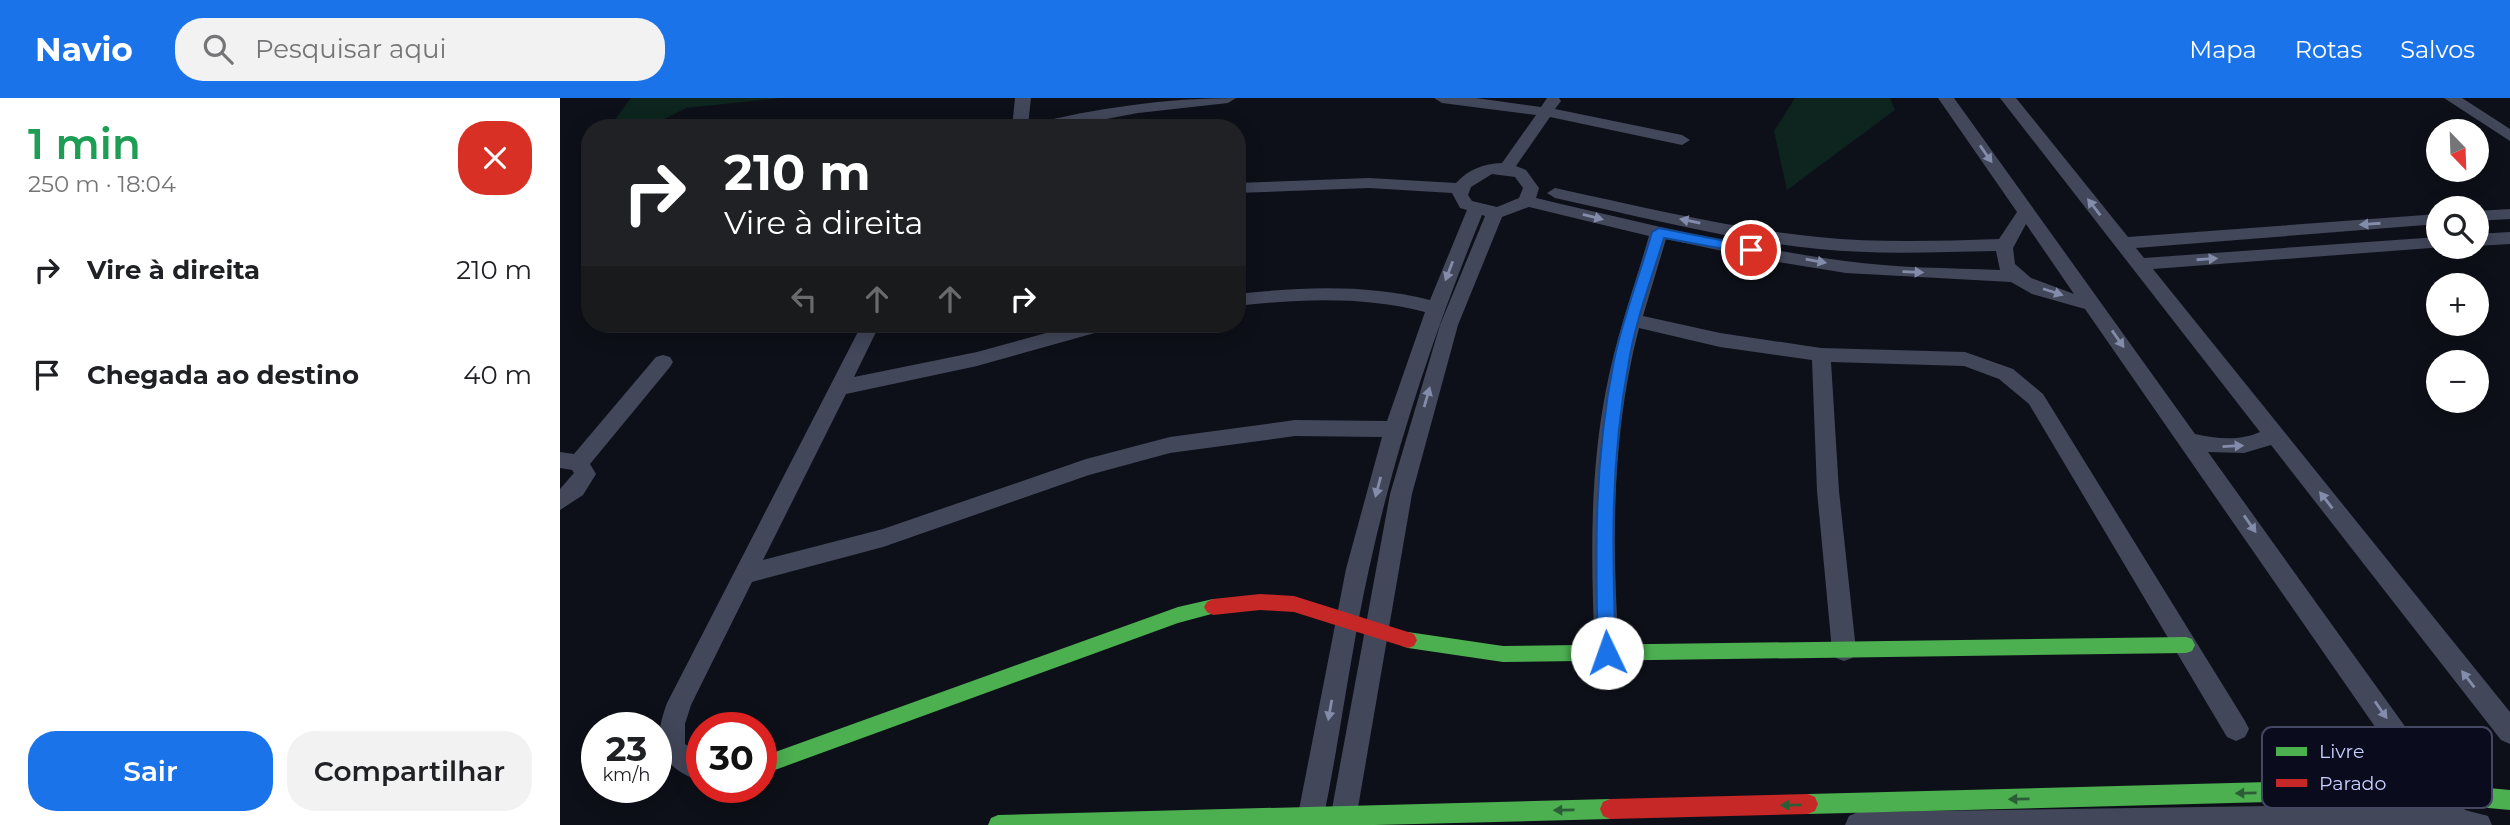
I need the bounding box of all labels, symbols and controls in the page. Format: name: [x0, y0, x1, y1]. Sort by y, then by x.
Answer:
search box: [175, 18, 665, 81]
text: Navio: [35, 29, 133, 69]
icon: search: [199, 30, 237, 68]
text: Pesquisar aqui: [255, 33, 447, 65]
text: Mapa: [2189, 35, 2257, 64]
text: Rotas: [2295, 35, 2362, 64]
text: Salvos: [2400, 35, 2475, 64]
text: 1 min: [28, 118, 141, 170]
north arrow: [2426, 119, 2488, 182]
map controls: [2426, 119, 2489, 413]
button: close: [458, 121, 532, 195]
text: 210 m: [724, 143, 871, 202]
one-way arrow: [1979, 145, 1993, 163]
icon: right: [609, 147, 700, 238]
text: 250 m · 18:04: [28, 170, 176, 198]
button: search: [2426, 196, 2489, 259]
one-way arrow: [2086, 198, 2101, 216]
text: Vire à direita: [724, 203, 923, 242]
one-way arrow: [1582, 211, 1604, 222]
one-way arrow: [1679, 216, 1701, 227]
one-way arrow: [2358, 219, 2380, 230]
pin: [1721, 220, 1781, 280]
icon: arrive: [1732, 231, 1770, 269]
icon: right: [28, 251, 66, 289]
one-way arrow: [2196, 253, 2218, 264]
text: Vire à direita: [87, 254, 260, 286]
text: 210 m: [456, 254, 532, 286]
one-way arrow: [1805, 256, 1827, 267]
one-way arrow: [1444, 261, 1455, 282]
one-way arrow: [1902, 267, 1924, 278]
button: +: [2426, 273, 2489, 336]
icon: left: [785, 280, 823, 318]
icon: ahead: [858, 280, 896, 318]
icon: ahead: [931, 280, 969, 318]
icon: right: [1004, 280, 1042, 318]
one-way arrow: [2042, 288, 2063, 298]
one-way arrow: [2111, 330, 2125, 348]
button: −: [2426, 350, 2489, 413]
icon: arrive: [28, 356, 66, 394]
text: Chegada ao destino: [87, 359, 359, 391]
text: 40 m: [463, 359, 532, 391]
one-way arrow: [1422, 386, 1433, 408]
one-way arrow: [2222, 440, 2244, 451]
one-way arrow: [1373, 477, 1383, 498]
one-way arrow: [2319, 492, 2334, 510]
one-way arrow: [2242, 515, 2256, 533]
position arrow: [1570, 616, 1644, 690]
one-way arrow: [2460, 670, 2475, 688]
one-way arrow: [1324, 699, 1335, 721]
one-way arrow: [2374, 701, 2388, 719]
speed limit sign: 30: [686, 712, 777, 803]
text: 23: [606, 727, 647, 770]
legend: [2262, 727, 2492, 808]
button: Sair: [28, 731, 273, 811]
button: Compartilhar: [287, 731, 532, 811]
text: Livre: [2319, 740, 2364, 763]
text: km/h: [602, 764, 651, 786]
text: Parado: [2319, 772, 2387, 795]
one-way arrow: [2235, 787, 2257, 799]
one-way arrow: [2008, 793, 2030, 804]
one-way arrow: [1780, 799, 1802, 810]
one-way arrow: [1553, 805, 1575, 816]

